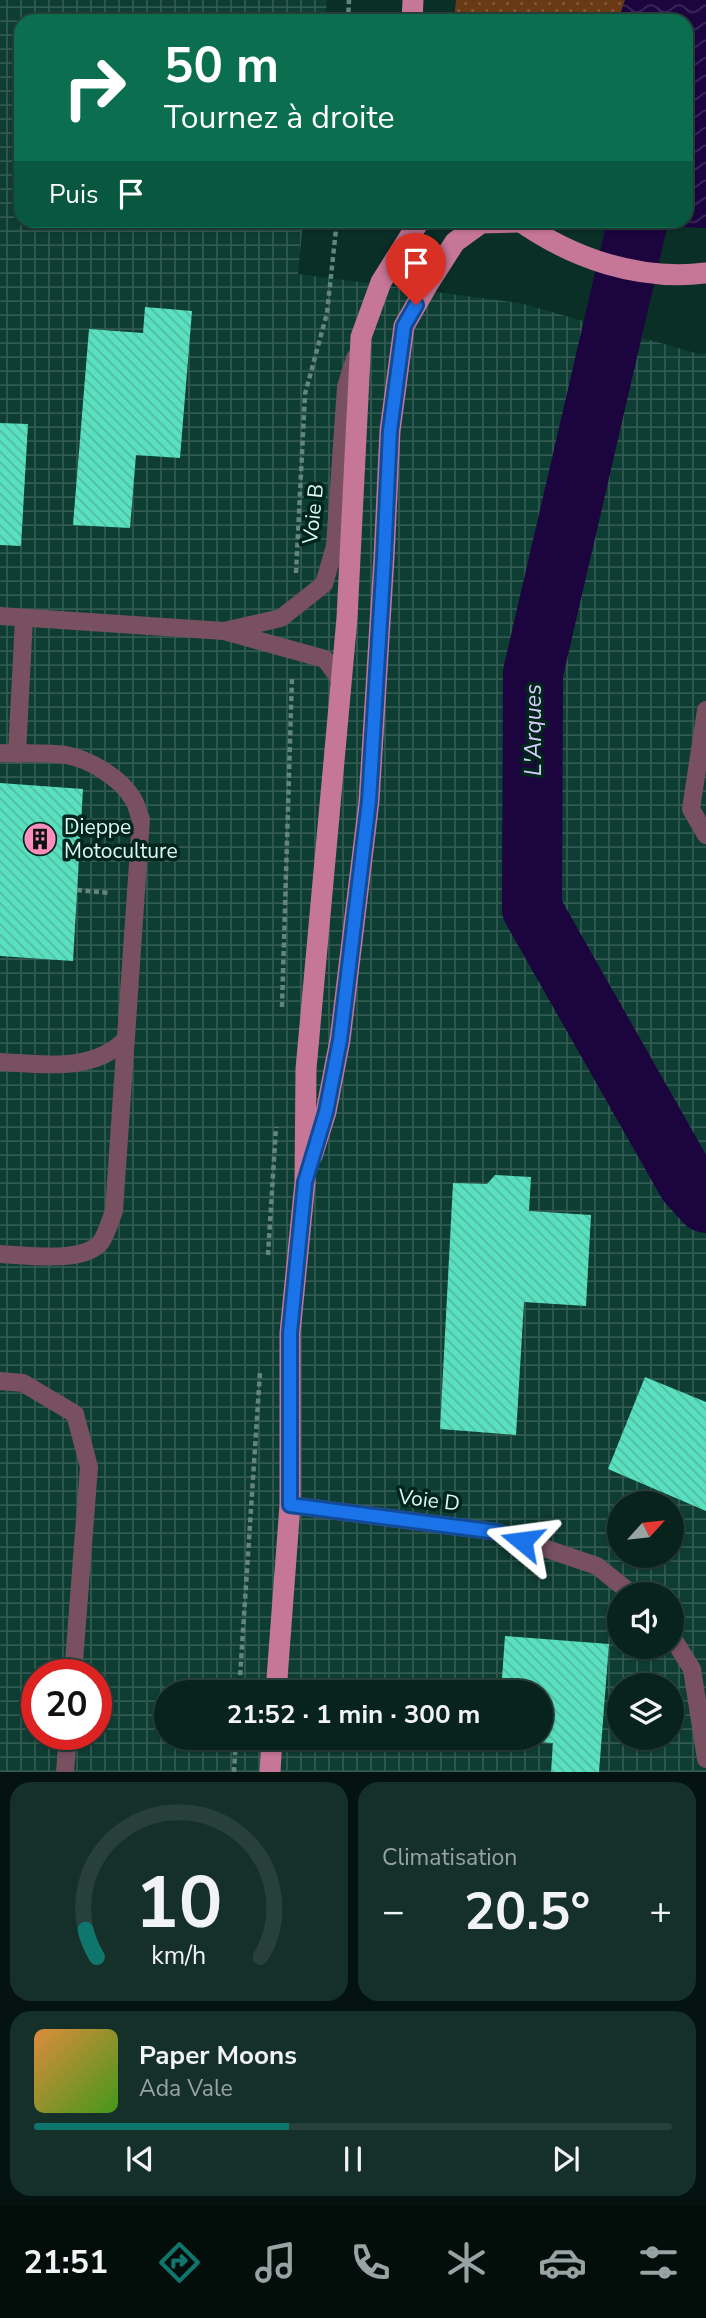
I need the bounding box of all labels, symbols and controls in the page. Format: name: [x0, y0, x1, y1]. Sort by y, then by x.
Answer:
text: 50 m: [164, 32, 279, 99]
icon: right: [49, 42, 140, 133]
text: Tournez à droite: [164, 96, 395, 139]
icon: arrive: [112, 175, 150, 213]
text: Puis: [49, 177, 98, 212]
pin: [386, 233, 446, 305]
icon: arrive: [397, 244, 435, 282]
street label: Voie B: [296, 482, 330, 547]
water label: L'Arques: [518, 684, 549, 776]
place label: Dieppe Motoculture: [64, 813, 178, 865]
building icon: Dieppe Motoculture: [21, 820, 59, 858]
street label: Voie D: [396, 1482, 461, 1518]
north arrow: [607, 1491, 684, 1568]
map controls: [607, 1491, 684, 1750]
position arrow: [485, 1504, 559, 1578]
button: sound: [607, 1582, 684, 1659]
speed limit sign: 20: [21, 1659, 112, 1750]
button: layers: [607, 1673, 684, 1750]
text: 21:52 · 1 min · 300 m: [227, 1697, 480, 1732]
text: Climatisation: [382, 1842, 517, 1873]
text: 10: [135, 1854, 223, 1954]
text: 20.5°: [464, 1876, 590, 1947]
text: −: [382, 1886, 405, 1937]
text: +: [649, 1886, 672, 1937]
text: km/h: [151, 1939, 207, 1973]
text: Paper Moons: [139, 2038, 297, 2073]
text: Ada Vale: [139, 2073, 233, 2104]
icon: previous: [121, 2140, 159, 2178]
icon: pause: [334, 2140, 372, 2178]
icon: next: [547, 2140, 585, 2178]
icon: directions: [155, 2238, 204, 2287]
icon: music: [251, 2238, 300, 2287]
icon: phone: [346, 2238, 395, 2287]
icon: climate: [442, 2238, 491, 2287]
icon: car: [538, 2238, 587, 2287]
icon: filters: [634, 2238, 683, 2287]
text: 21:51: [23, 2241, 108, 2284]

